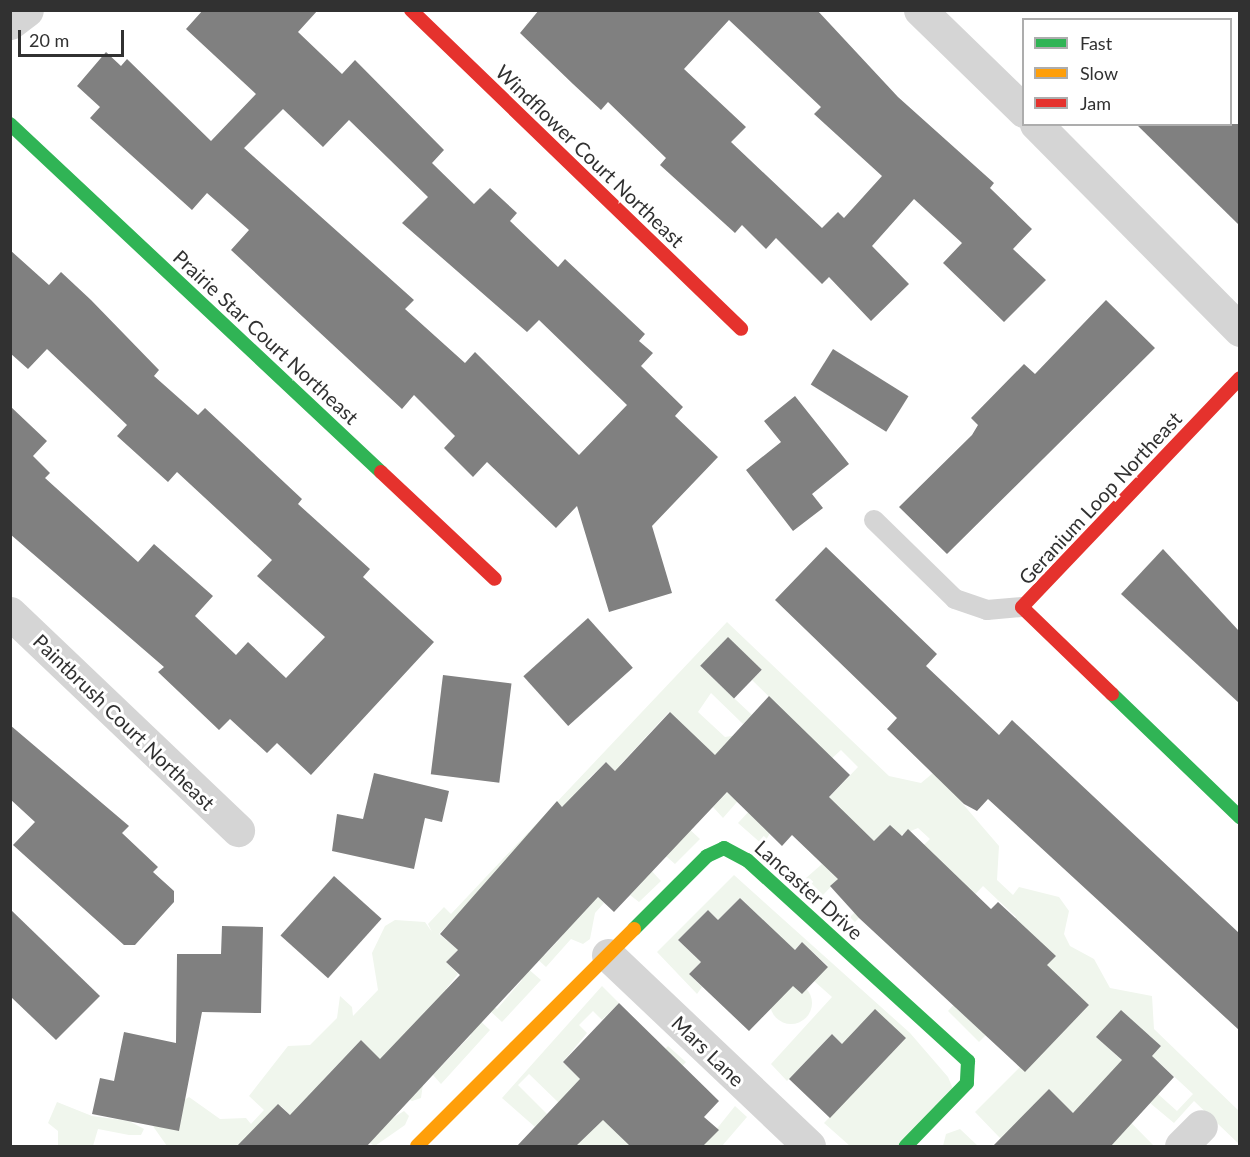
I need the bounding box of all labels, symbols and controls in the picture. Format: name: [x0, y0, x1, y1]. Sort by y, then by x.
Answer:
scale bar: [21, 18, 128, 56]
legend: [1022, 18, 1232, 126]
text: 20 m: [29, 29, 69, 51]
text: Fast: [1080, 32, 1112, 54]
street label: Windflower Court Northeast: [491, 60, 689, 252]
text: Slow: [1080, 62, 1118, 84]
text: Jam: [1080, 92, 1111, 114]
street label: Prairie Star Court Northeast: [168, 245, 364, 429]
street label: Geranium Loop Northeast: [1014, 407, 1186, 589]
street label: Paintbrush Court Northeast: [28, 629, 220, 815]
street label: Lancaster Drive: [750, 835, 868, 945]
street label: Mars Lane: [667, 1011, 749, 1091]

